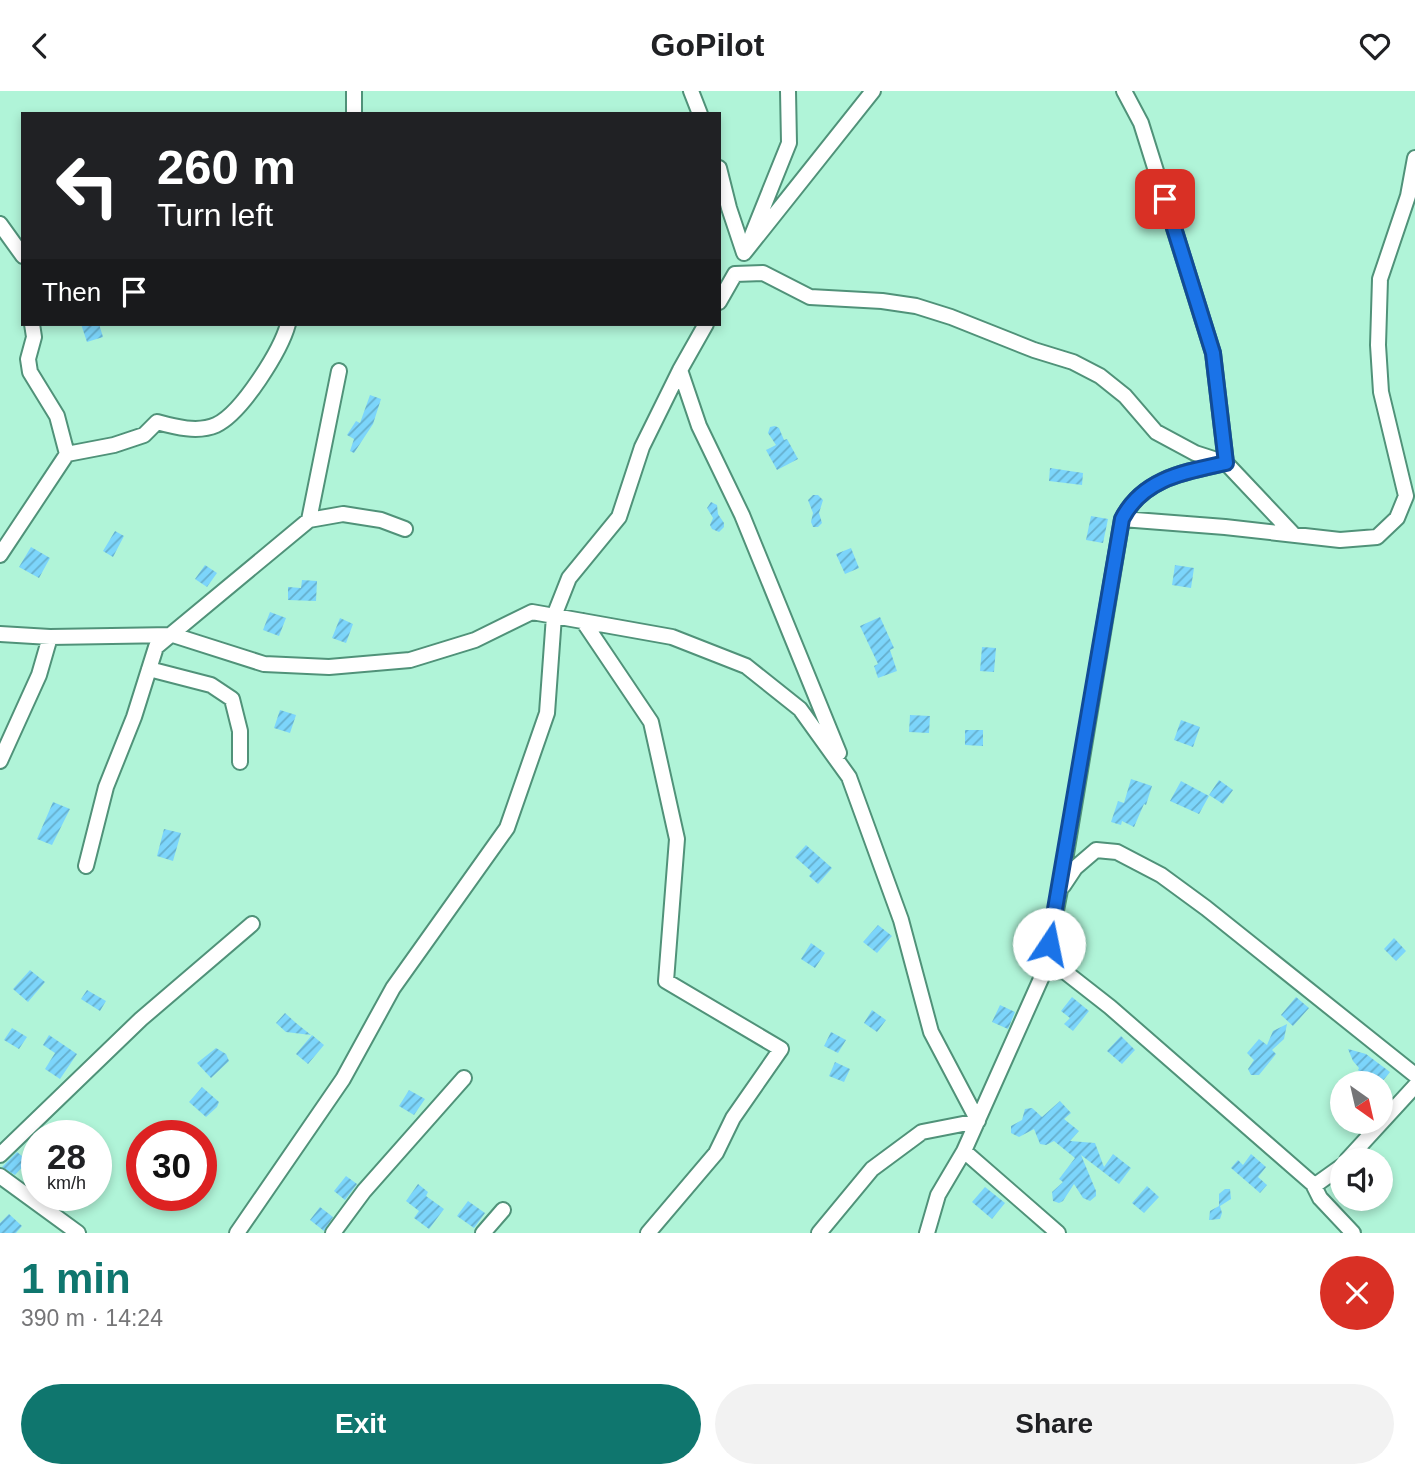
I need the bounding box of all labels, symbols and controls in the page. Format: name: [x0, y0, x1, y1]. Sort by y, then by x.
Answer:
icon: back: [21, 27, 59, 65]
text: GoPilot: [651, 27, 764, 63]
icon: heart: [1356, 27, 1394, 65]
icon: left: [42, 140, 133, 231]
text: 260 m: [157, 140, 296, 194]
pin: [1135, 169, 1195, 229]
icon: arrive: [1146, 180, 1184, 218]
text: Turn left: [157, 197, 273, 233]
icon: arrive: [115, 273, 153, 311]
text: Then: [42, 277, 101, 307]
position arrow: [1012, 907, 1086, 981]
north arrow: [1330, 1071, 1393, 1134]
map controls: [1330, 1071, 1393, 1211]
speed limit sign: 30: [126, 1120, 217, 1211]
text: 28: [47, 1137, 86, 1176]
button: sound: [1330, 1148, 1393, 1211]
text: km/h: [47, 1173, 86, 1193]
text: 1 min: [21, 1255, 131, 1302]
button: close: [1320, 1256, 1394, 1330]
text: 390 m · 14:24: [21, 1305, 163, 1331]
button: Exit: [21, 1384, 701, 1464]
button: Share: [715, 1384, 1394, 1464]

